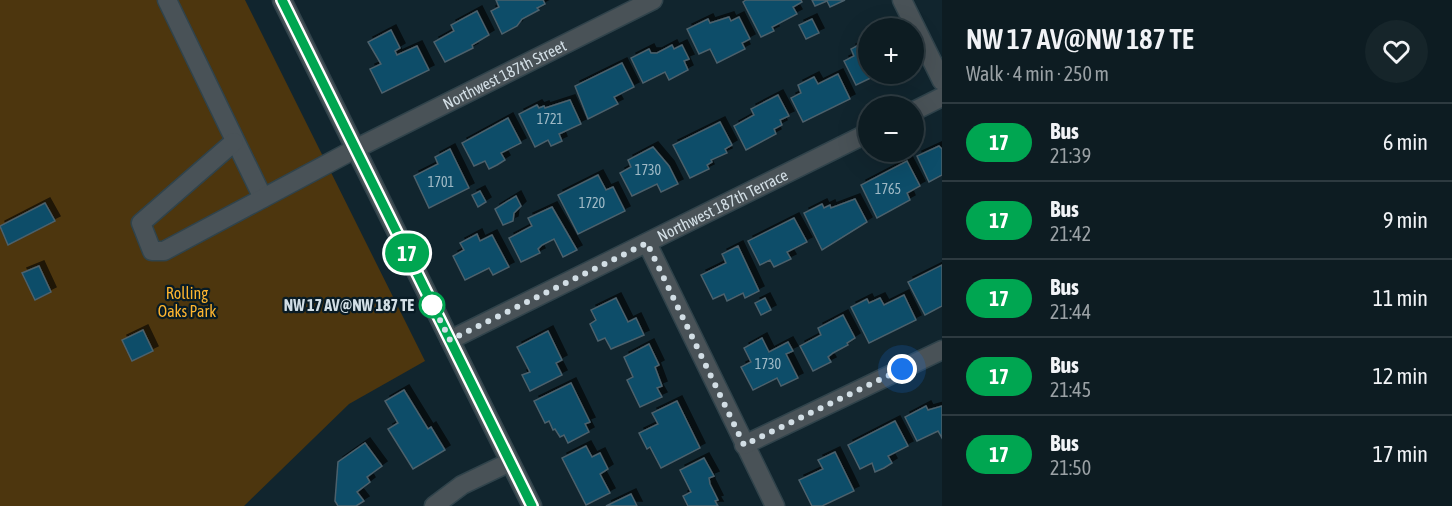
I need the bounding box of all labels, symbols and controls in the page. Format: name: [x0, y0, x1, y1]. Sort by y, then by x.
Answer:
map controls: [858, 18, 924, 162]
button: +: [858, 18, 924, 84]
button: heart: [1365, 20, 1428, 83]
text: NW 17 AV@NW 187 TE: [966, 23, 1194, 55]
street label: Northwest 187th Street: [440, 36, 569, 113]
text: Walk · 4 min · 250 m: [966, 62, 1109, 85]
button: −: [858, 96, 924, 162]
house number: 1721: [537, 111, 563, 127]
text: Bus: [1050, 118, 1079, 144]
text: 6 min: [1383, 129, 1428, 155]
text: 17: [989, 130, 1009, 154]
text: 21:39: [1050, 144, 1091, 167]
house number: 1730: [635, 162, 662, 178]
street label: Northwest 187th Terrace: [654, 165, 791, 245]
house number: 1701: [428, 174, 454, 190]
house number: 1765: [875, 181, 901, 197]
house number: 1720: [579, 195, 606, 211]
text: Bus: [1050, 196, 1079, 222]
text: 9 min: [1383, 207, 1428, 233]
text: 17: [989, 208, 1009, 232]
text: 21:42: [1050, 222, 1091, 245]
line badge: 17: [380, 234, 434, 272]
text: 17: [397, 241, 417, 265]
text: Bus: [1050, 274, 1079, 300]
park label: Rolling Oaks Park: [158, 284, 216, 320]
text: 11 min: [1373, 285, 1428, 311]
text: 17: [989, 286, 1009, 310]
marker: NW 17 AV@NW 187 TE: [419, 292, 445, 318]
place label: NW 17 AV@NW 187 TE: [284, 296, 414, 314]
text: 21:44: [1050, 300, 1091, 323]
text: Bus: [1050, 352, 1079, 378]
your location: [887, 354, 917, 384]
house number: 1730: [755, 356, 782, 372]
text: 12 min: [1373, 363, 1428, 389]
text: 17: [989, 364, 1009, 388]
text: 21:45: [1050, 378, 1091, 401]
text: Bus: [1050, 430, 1079, 456]
text: 17 min: [1373, 441, 1428, 467]
text: 17: [989, 442, 1009, 466]
text: 21:50: [1050, 456, 1091, 479]

